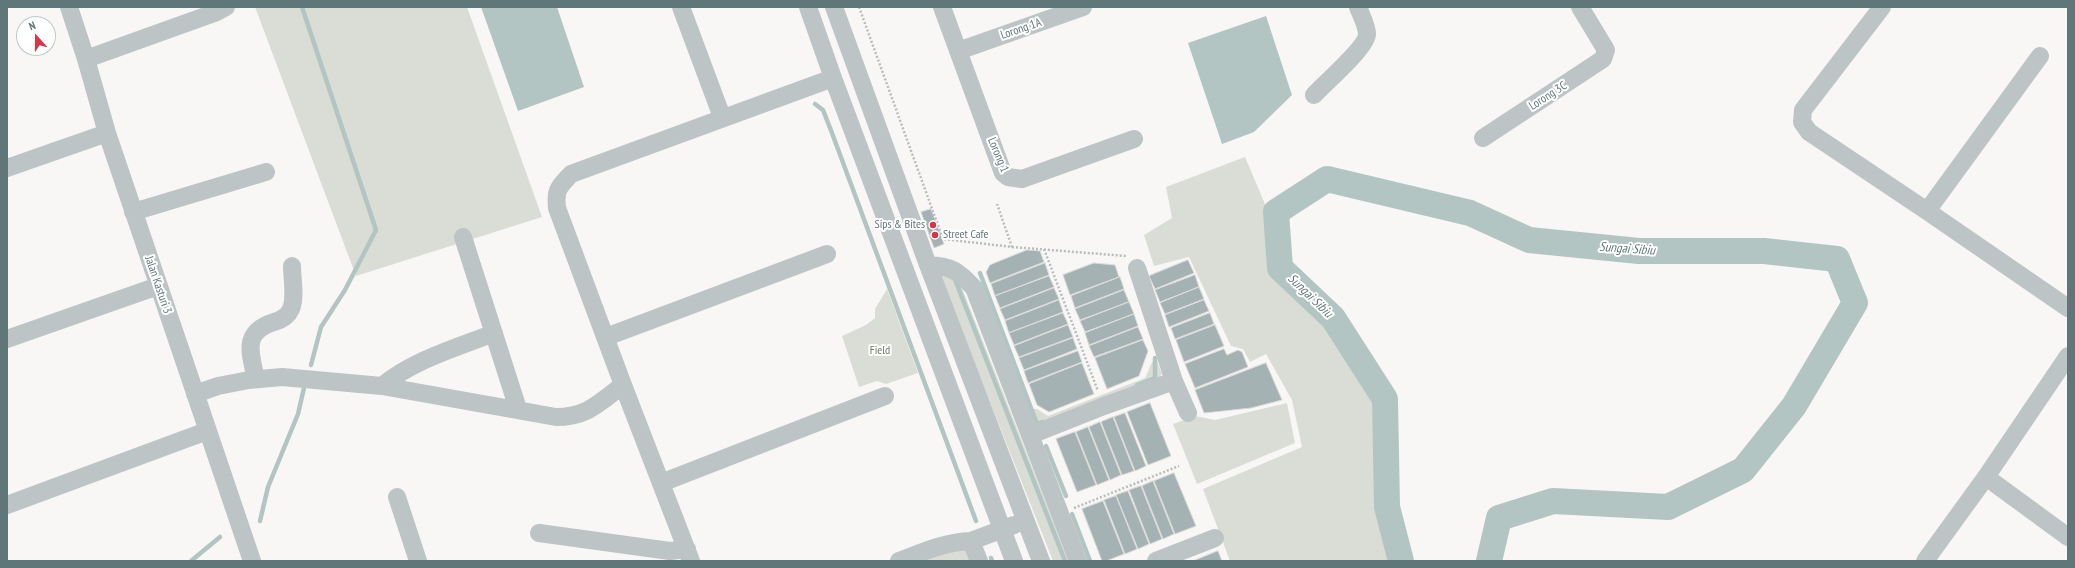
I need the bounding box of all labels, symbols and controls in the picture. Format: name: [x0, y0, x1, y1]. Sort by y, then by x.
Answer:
street label: Lorong 1A: [999, 15, 1043, 43]
north arrow: [16, 16, 56, 56]
text: N: [27, 18, 37, 33]
street label: Lorong 3C: [1526, 79, 1570, 113]
street label: Lorong 1: [984, 135, 1012, 175]
place label: Sips & Bites: [875, 218, 925, 232]
marker: Sips & Bites: [928, 220, 938, 230]
place label: Street Cafe: [943, 228, 988, 242]
marker: Street Cafe: [930, 230, 940, 240]
water label: Sungai Sibiu: [1599, 239, 1655, 259]
street label: Jalan Kasturi 3: [141, 254, 175, 316]
water label: Sungai Sibiu: [1285, 271, 1335, 321]
park label: Field: [870, 344, 890, 358]

